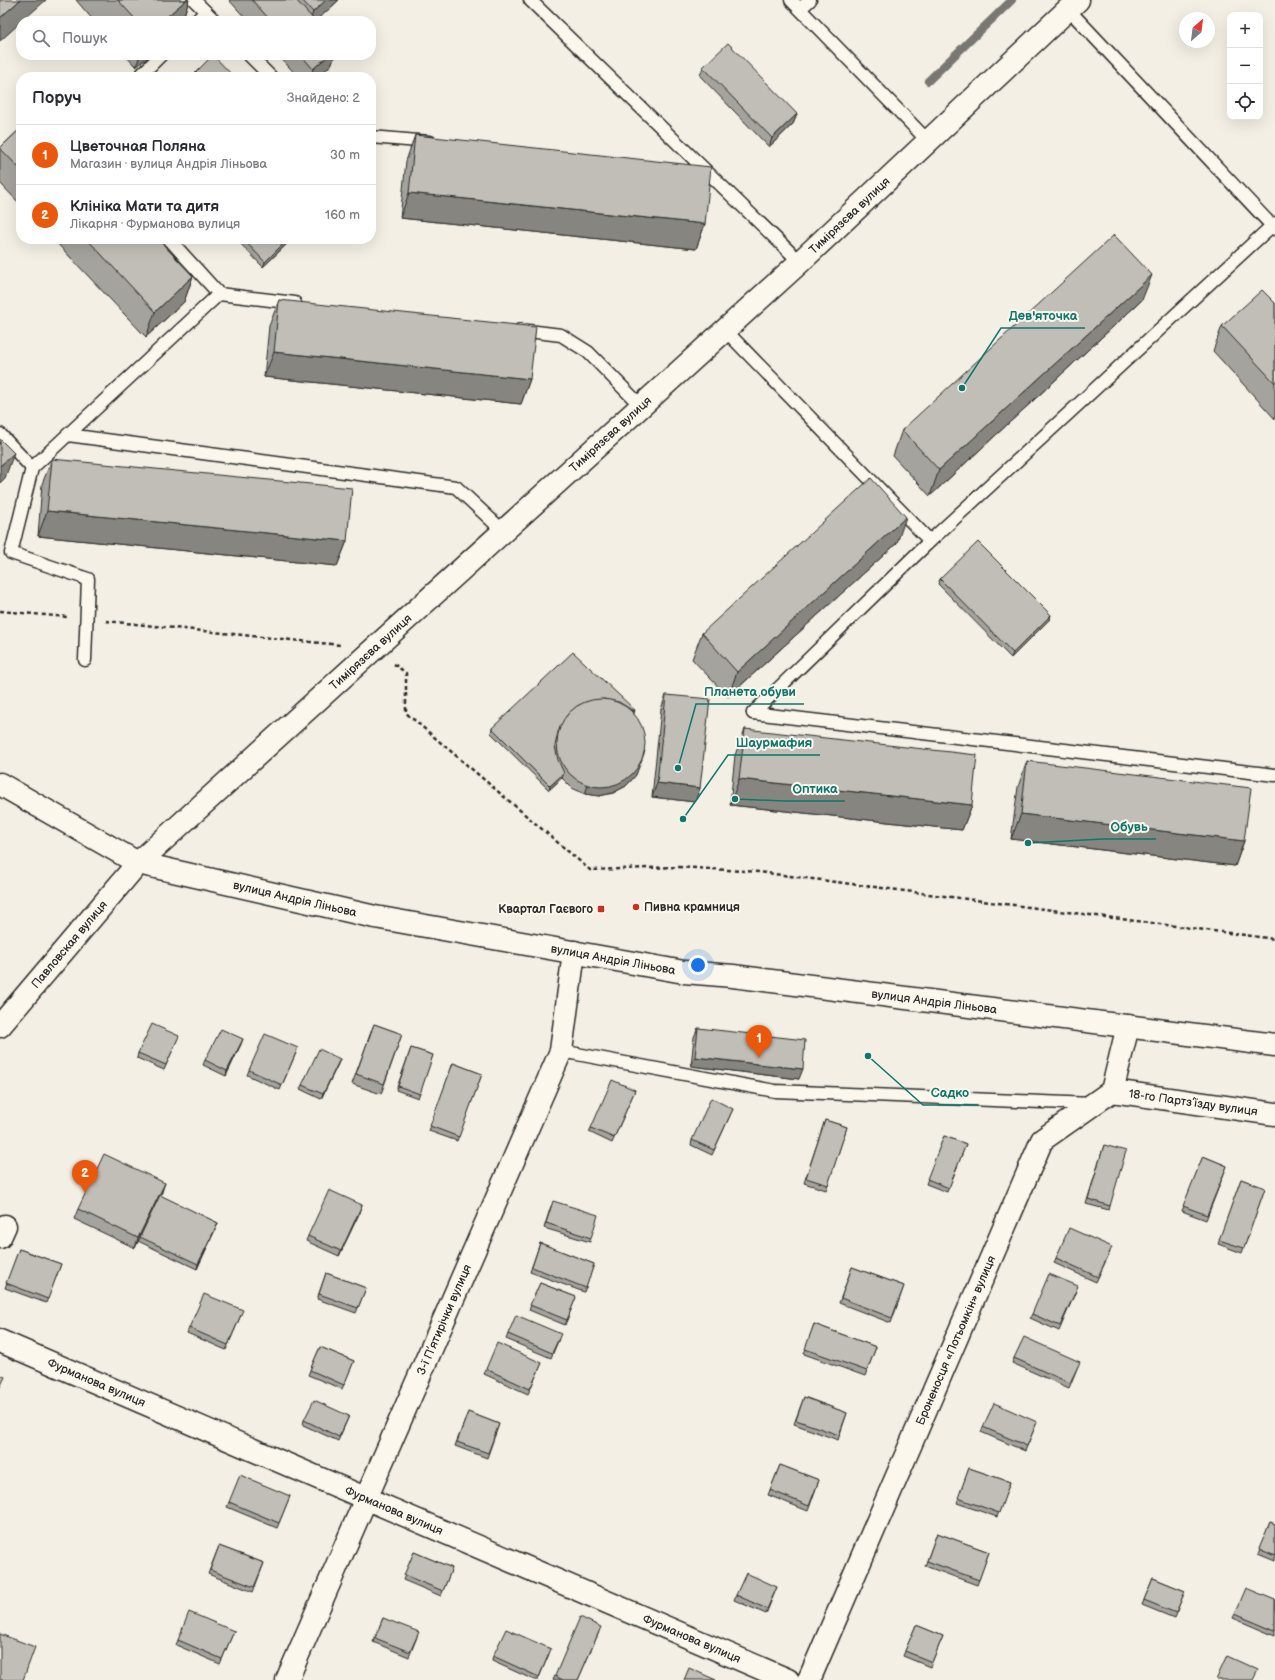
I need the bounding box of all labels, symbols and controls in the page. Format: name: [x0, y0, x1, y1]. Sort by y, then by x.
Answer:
north arrow: [1179, 12, 1215, 48]
map controls: [1227, 12, 1263, 120]
button: +: [1227, 12, 1263, 48]
search box: [16, 16, 376, 60]
icon: search: [30, 27, 52, 49]
text: Пошук: [62, 29, 108, 48]
button: −: [1227, 48, 1263, 84]
button: locate: [1227, 84, 1263, 120]
text: Поруч: [32, 88, 82, 108]
text: Знайдено: 2: [287, 90, 360, 106]
text: Цветочная Поляна: [70, 137, 206, 156]
text: 1: [42, 147, 48, 163]
text: 30 m: [330, 147, 360, 163]
text: Магазин · вулиця Андрія Ліньова: [70, 156, 267, 172]
street label: Тимірязєва вулиця: [806, 174, 894, 258]
text: Клініка Мати та дитя: [70, 197, 219, 216]
text: 2: [41, 207, 49, 223]
text: 160 m: [325, 207, 360, 223]
text: Лікарня · Фурманова вулиця: [70, 216, 240, 232]
callout: Дев'яточка: [1001, 303, 1085, 328]
text: Дев'яточка: [1009, 308, 1078, 324]
street label: Тимірязєва вулиця: [567, 393, 655, 476]
street label: Тимірязєва вулиця: [327, 611, 415, 693]
callout: Планета обуви: [696, 679, 804, 704]
text: Планета обуви: [704, 684, 796, 700]
callout: Шаурмафия: [728, 730, 820, 755]
text: Шаурмафия: [736, 735, 812, 751]
callout: Оптика: [784, 776, 845, 801]
text: Оптика: [792, 781, 838, 797]
callout: Обувь: [1103, 814, 1156, 839]
text: Обувь: [1110, 819, 1148, 835]
street label: вулиця Андрія Ліньова: [232, 878, 358, 921]
street label: Павловская вулиця: [28, 898, 111, 991]
place label: Пивна крамниця: [644, 900, 740, 915]
place label: Квартал Гаєвого: [498, 902, 593, 917]
marker: Пивна крамниця: [631, 902, 641, 912]
marker: Квартал Гаєвого: [596, 904, 606, 914]
street label: вулиця Андрія Ліньова: [550, 941, 677, 978]
your location: [688, 955, 708, 975]
street label: вулиця Андрія Ліньова: [871, 987, 998, 1018]
pin: 1: [746, 1025, 772, 1058]
callout: Садко: [923, 1080, 978, 1105]
text: Садко: [931, 1085, 969, 1101]
street label: 18-го Партз’їзду вулиця: [1128, 1086, 1259, 1120]
pin: 2: [72, 1160, 98, 1193]
street label: Броненосця «Потьомкін» вулиця: [913, 1253, 999, 1428]
street label: 3-ї П’ятирічки вулиця: [414, 1262, 475, 1378]
street label: Фурманова вулиця: [45, 1355, 148, 1411]
street label: Фурманова вулиця: [342, 1483, 446, 1539]
street label: Фурманова вулиця: [640, 1611, 743, 1667]

